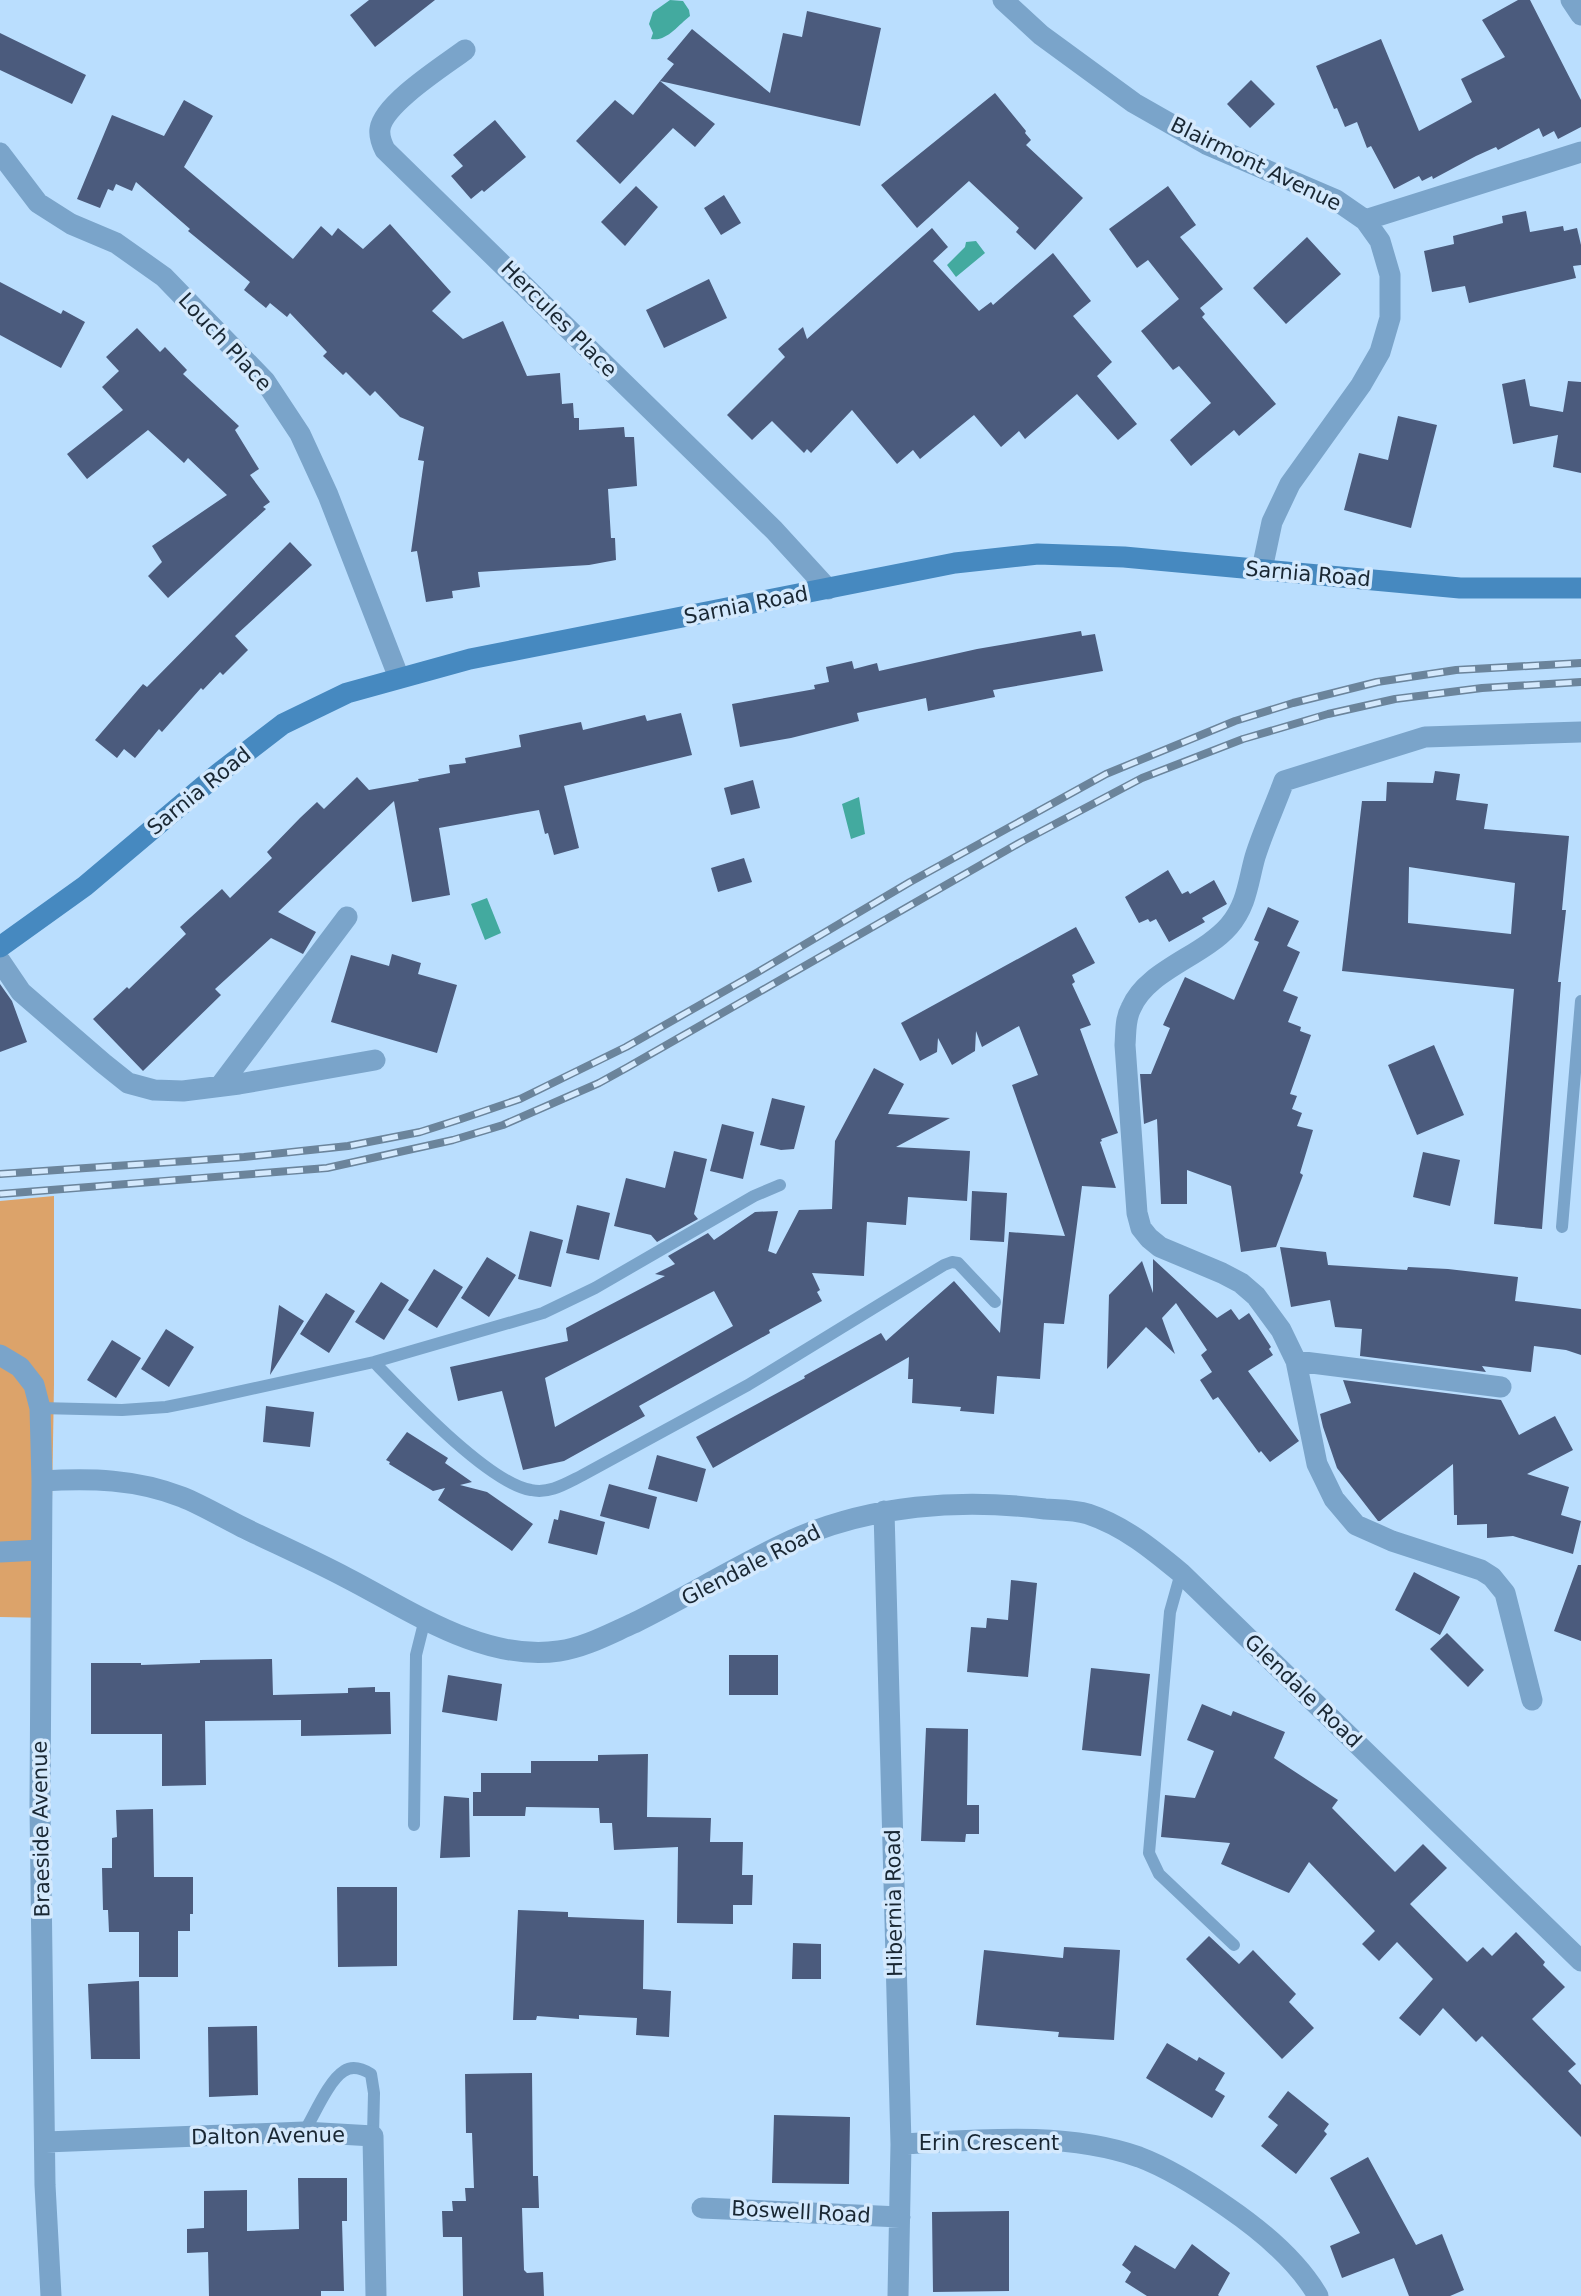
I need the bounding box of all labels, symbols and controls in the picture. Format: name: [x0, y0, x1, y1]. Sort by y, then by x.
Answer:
street label: Blairmont Avenue: [1167, 112, 1345, 216]
street label: Hercules Place: [496, 256, 622, 382]
street label: Louch Place: [174, 288, 276, 396]
street label: Sarnia Road: [1244, 557, 1372, 591]
street label: Sarnia Road: [682, 581, 810, 629]
street label: Sarnia Road: [143, 742, 255, 840]
street label: Glendale Road: [678, 1520, 824, 1610]
street label: Glendale Road: [1240, 1629, 1366, 1753]
street label: Braeside Avenue: [27, 1741, 55, 1917]
street label: Hibernia Road: [881, 1829, 907, 1977]
street label: Dalton Avenue: [191, 2123, 345, 2149]
street label: Erin Crescent: [919, 2131, 1059, 2155]
street label: Boswell Road: [731, 2196, 871, 2228]

